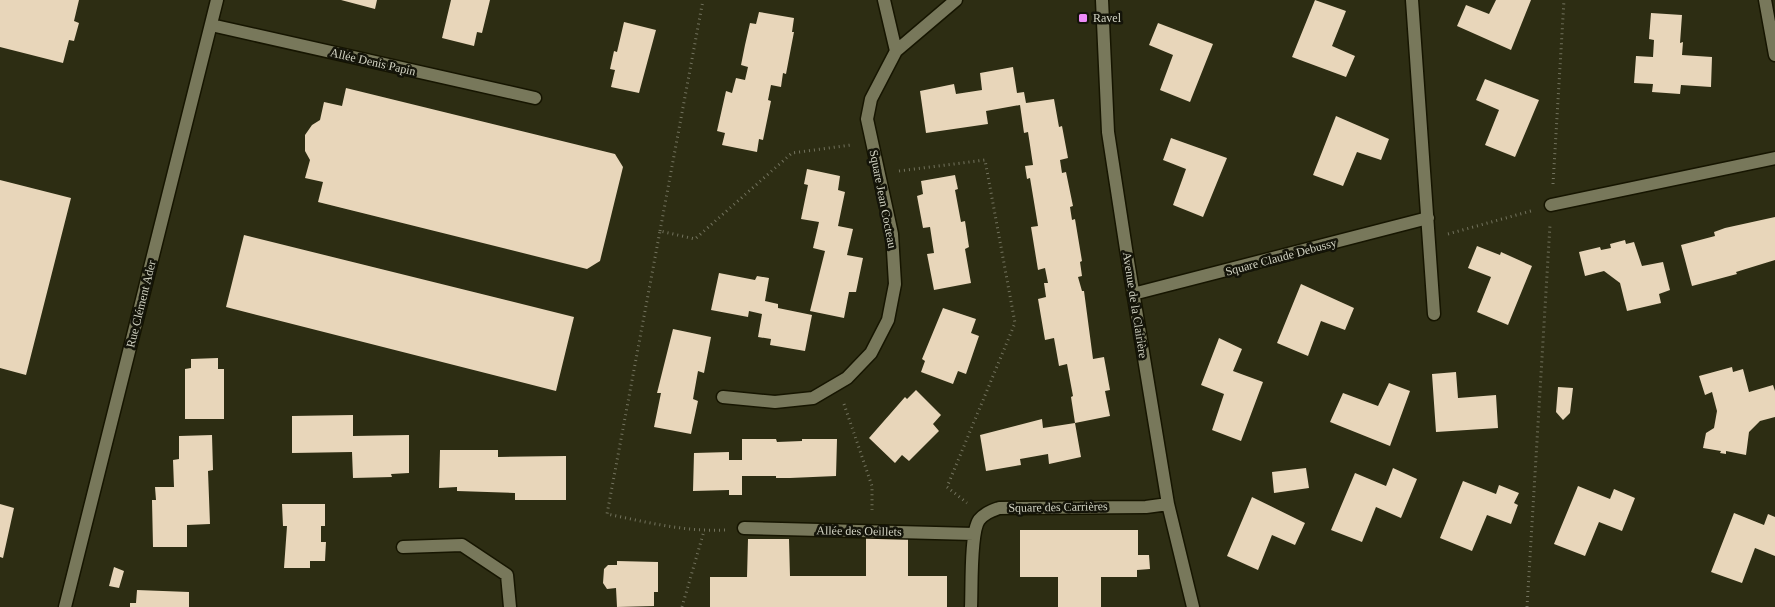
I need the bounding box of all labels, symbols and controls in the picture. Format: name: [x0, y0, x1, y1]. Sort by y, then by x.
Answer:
place label: Ravel: [1093, 11, 1122, 25]
marker: Ravel: [1077, 12, 1089, 24]
street label: Allée Denis Papin: [329, 45, 417, 79]
street label: Square Jean Cocteau: [867, 149, 899, 249]
street label: Square Claude Debussy: [1224, 235, 1338, 279]
street label: Avenue de la Clairière: [1120, 251, 1150, 359]
street label: Rue Clément Ader: [123, 259, 159, 349]
street label: Square des Carrières: [1008, 499, 1108, 515]
street label: Allée des Oeillets: [816, 523, 902, 539]

